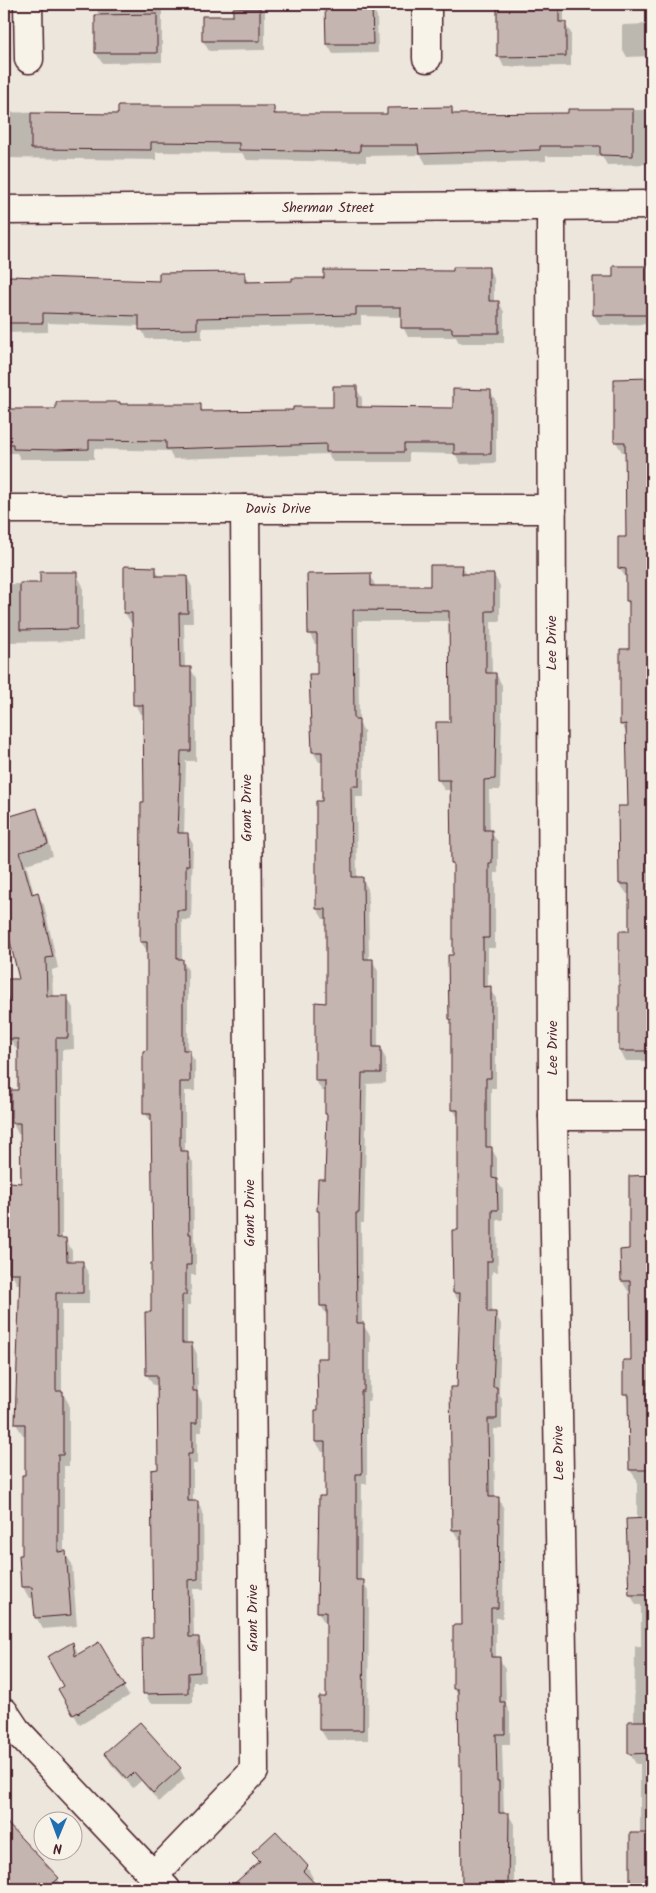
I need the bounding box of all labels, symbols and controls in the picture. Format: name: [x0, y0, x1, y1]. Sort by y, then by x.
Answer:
street label: Sherman Street: [282, 197, 375, 219]
street label: Davis Drive: [245, 498, 312, 520]
street label: Lee Drive: [541, 615, 563, 671]
street label: Grant Drive: [236, 774, 258, 842]
street label: Lee Drive: [542, 1020, 564, 1076]
street label: Grant Drive: [239, 1179, 261, 1247]
street label: Lee Drive: [548, 1425, 570, 1481]
street label: Grant Drive: [242, 1584, 264, 1652]
north arrow: [32, 1810, 82, 1860]
text: N: [53, 1837, 62, 1859]

